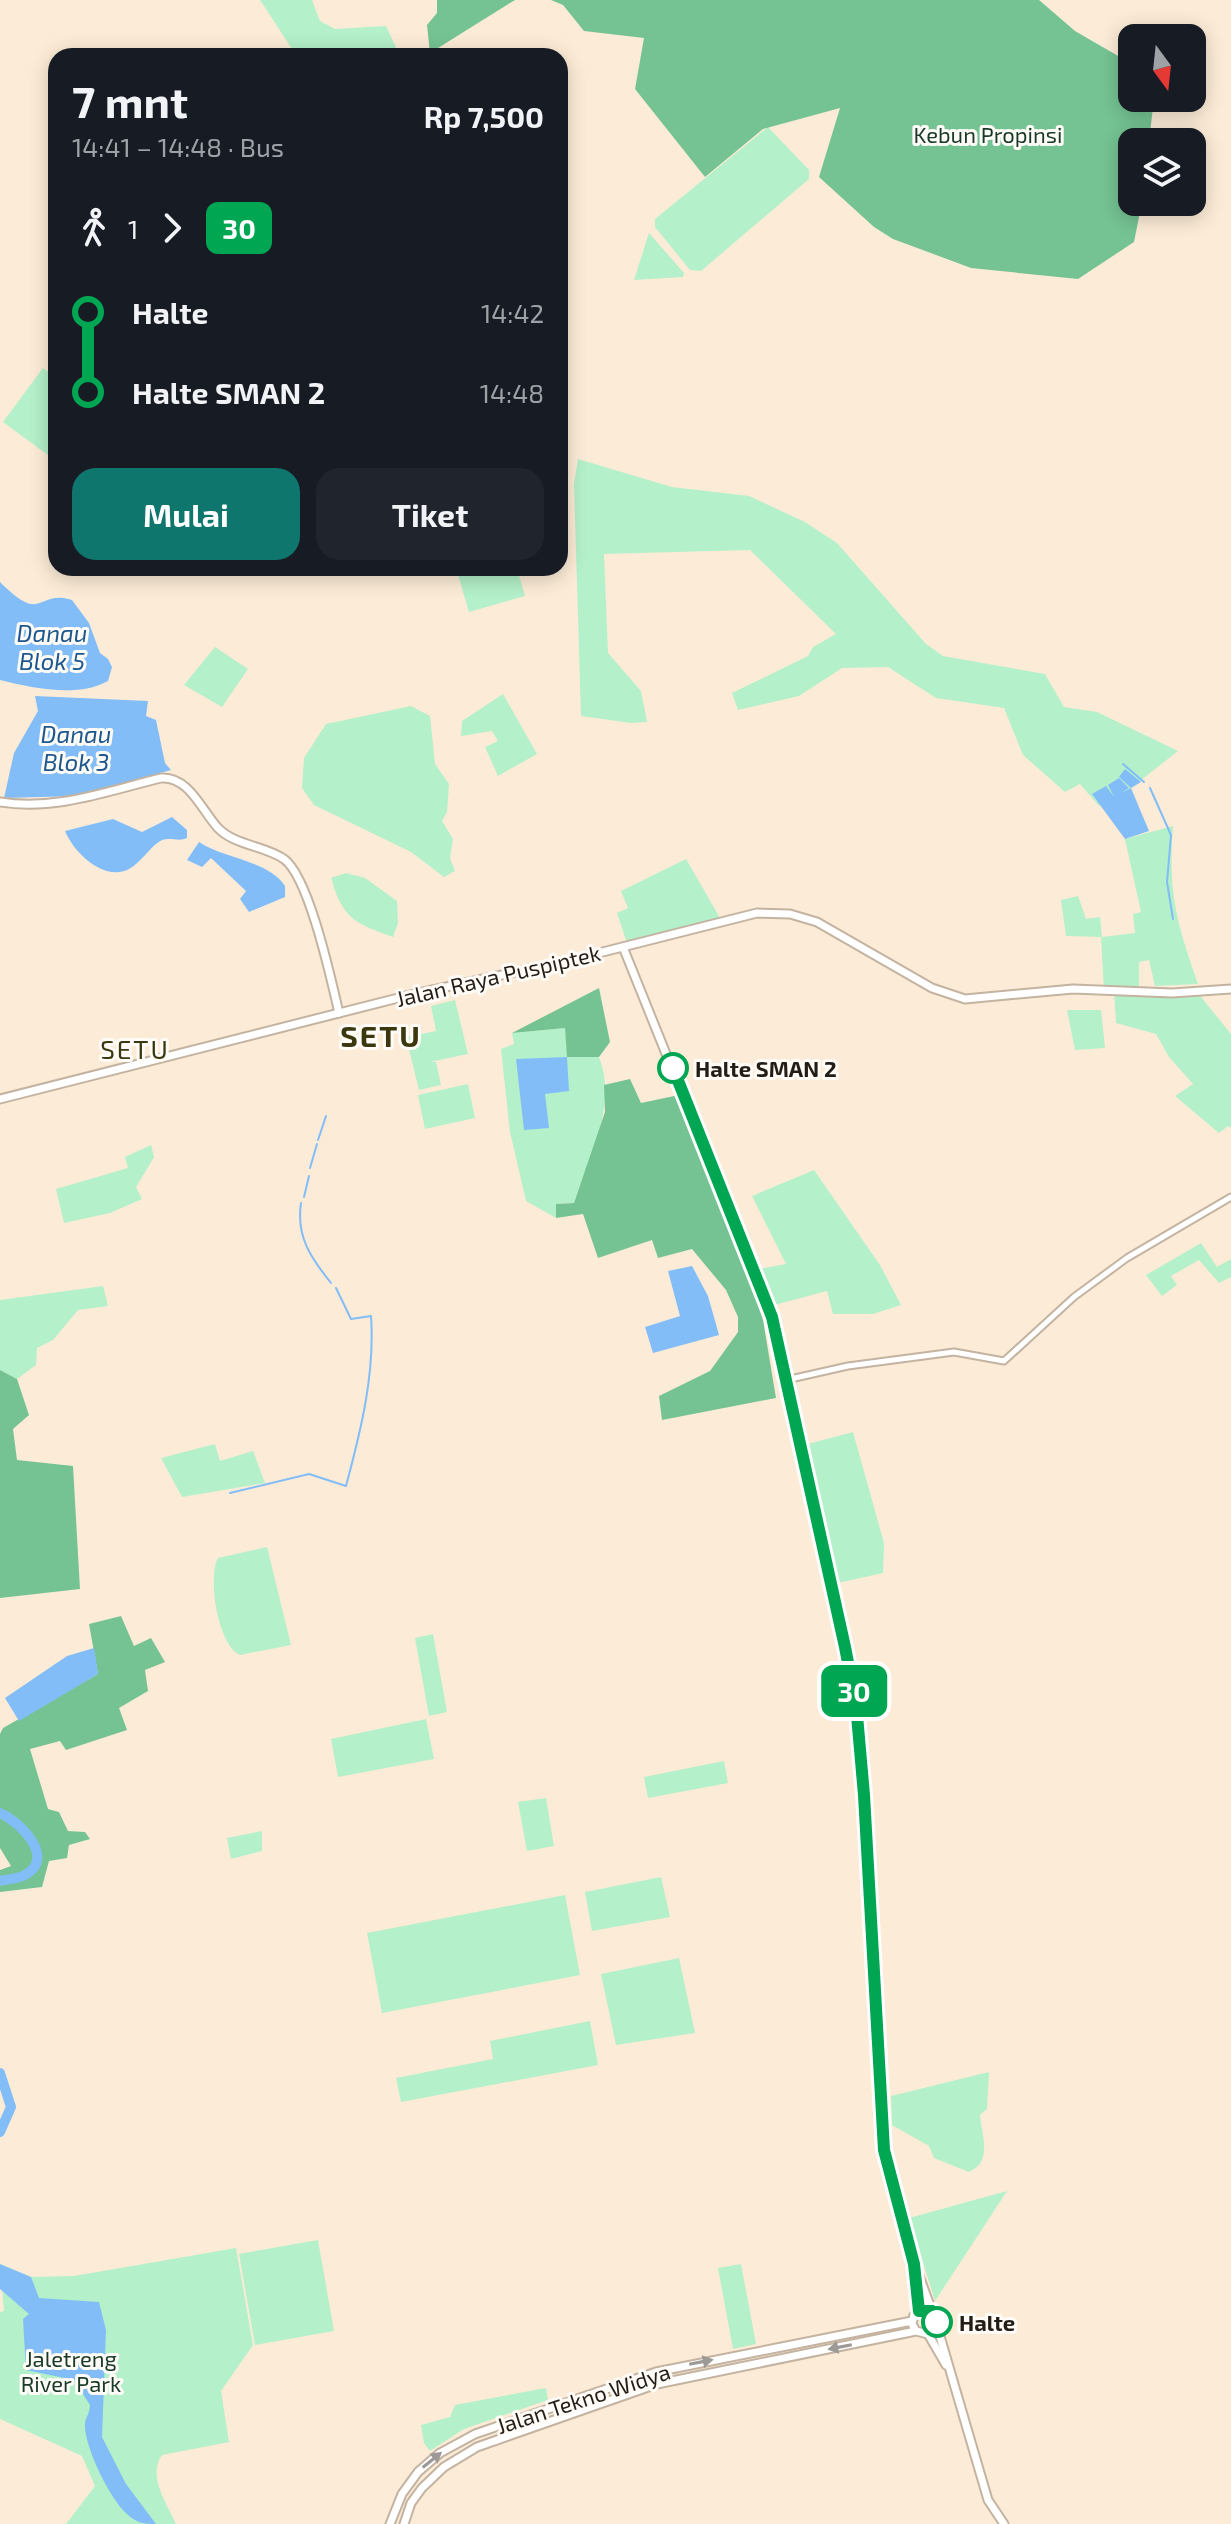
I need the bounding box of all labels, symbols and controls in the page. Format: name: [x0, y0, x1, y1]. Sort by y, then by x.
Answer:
north arrow: [1118, 24, 1206, 112]
map controls: [1118, 24, 1206, 216]
text: 7 mnt: [72, 74, 188, 127]
text: Rp 7,500: [424, 98, 544, 134]
park label: Kebun Propinsi: [914, 121, 1062, 147]
button: layers: [1118, 128, 1206, 216]
text: 14:41 – 14:48 · Bus: [72, 131, 284, 162]
icon: walk: [72, 206, 116, 250]
icon: forward: [150, 206, 194, 250]
text: 30: [222, 211, 256, 245]
text: 1: [128, 213, 138, 244]
text: Halte: [132, 294, 209, 330]
text: 14:42: [481, 297, 544, 328]
text: Halte SMAN 2: [132, 374, 325, 410]
text: 14:48: [480, 377, 544, 408]
button: Mulai: [72, 468, 300, 560]
button: Tiket: [316, 468, 544, 560]
water label: Danau Blok 5: [17, 618, 87, 675]
water label: Danau Blok 3: [41, 719, 111, 776]
street label: Jalan Raya Puspiptek: [393, 939, 603, 1011]
district label: SETU: [340, 1017, 422, 1053]
district label: SETU: [100, 1033, 170, 1064]
marker: Halte SMAN 2: [658, 1053, 688, 1083]
place label: Halte SMAN 2: [695, 1055, 837, 1081]
line badge: 30: [818, 1665, 890, 1717]
text: 30: [837, 1674, 871, 1708]
marker: Halte: [922, 2307, 952, 2337]
place label: Halte: [959, 2309, 1015, 2335]
one-way arrow: [827, 2341, 852, 2353]
park label: Jaletreng River Park: [21, 2345, 121, 2396]
one-way arrow: [689, 2356, 714, 2368]
street label: Jalan Tekno Widya: [493, 2358, 673, 2438]
one-way arrow: [422, 2452, 443, 2469]

